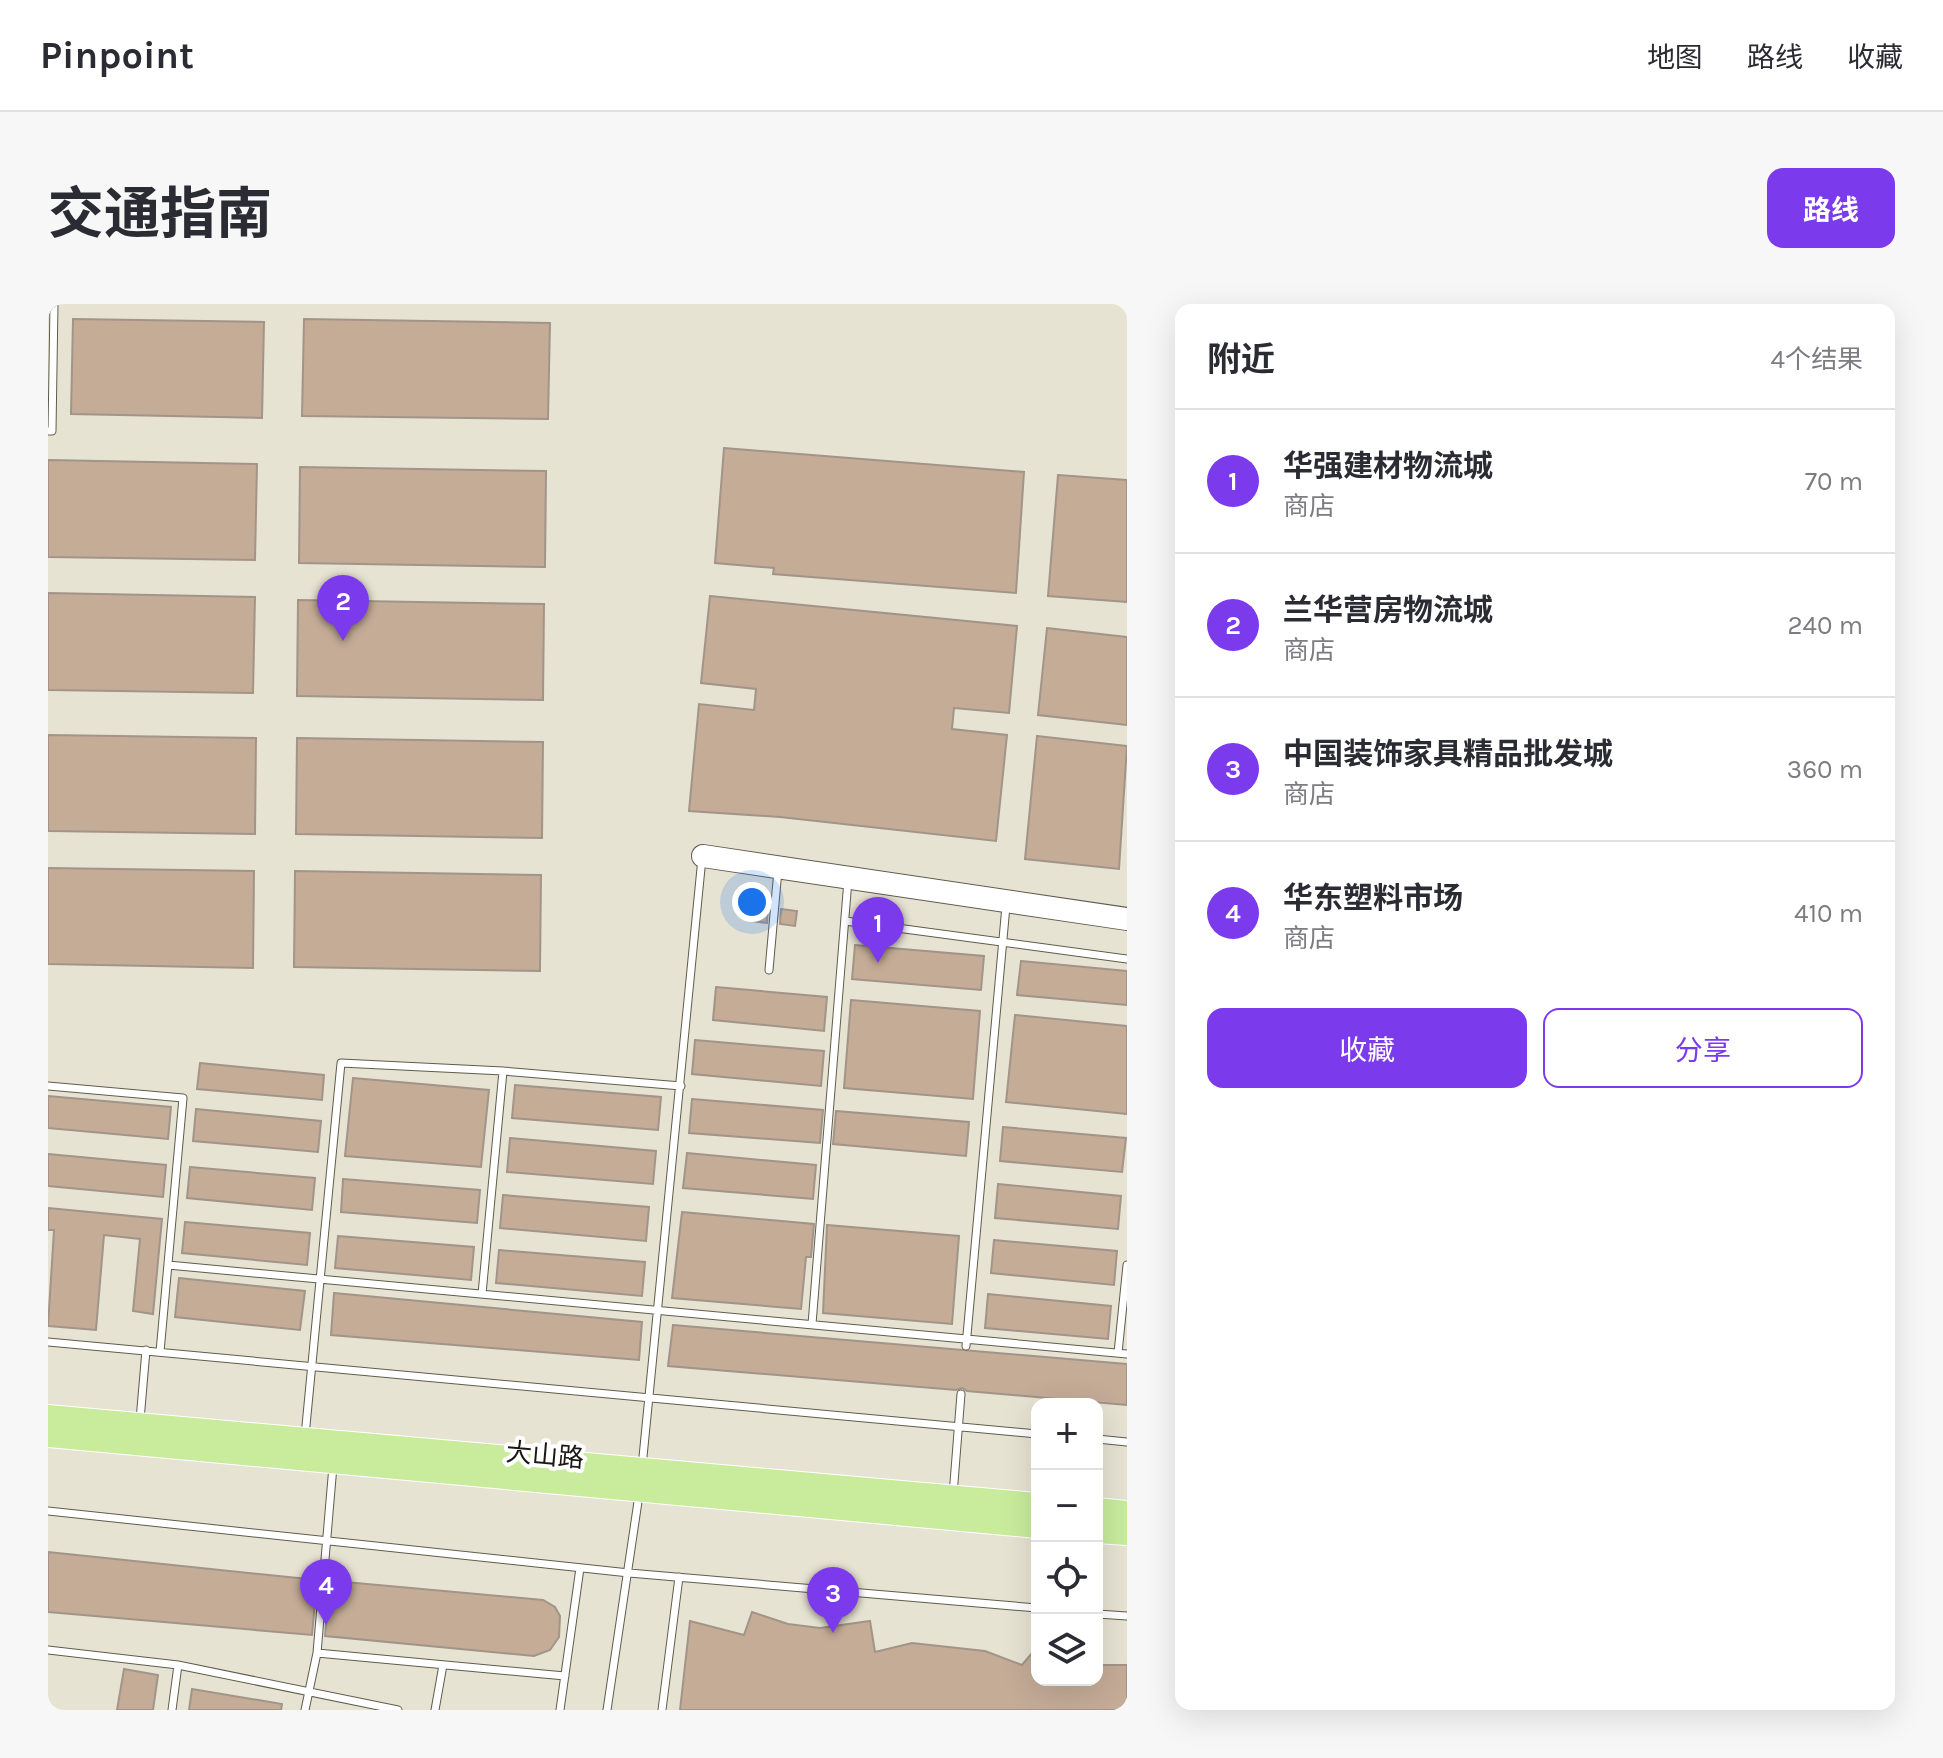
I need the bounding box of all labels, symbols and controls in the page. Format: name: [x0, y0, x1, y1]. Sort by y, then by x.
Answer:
text: Pinpoint: [40, 33, 194, 78]
text: 地图: [1647, 41, 1703, 74]
text: 路线: [1747, 41, 1803, 74]
text: 收藏: [1847, 41, 1903, 74]
button: 路线: [1767, 168, 1895, 248]
text: 交通指南: [48, 182, 272, 247]
text: 附近: [1207, 340, 1275, 380]
text: 4个结果: [1770, 344, 1863, 375]
text: 华强建材物流城: [1283, 448, 1493, 484]
text: 1: [1228, 466, 1238, 497]
text: 70 m: [1805, 466, 1863, 497]
text: 商店: [1283, 491, 1335, 522]
pin: 2: [317, 575, 369, 641]
text: 兰华营房物流城: [1283, 592, 1493, 628]
text: 2: [1225, 610, 1241, 641]
text: 240 m: [1787, 610, 1863, 641]
text: 商店: [1283, 635, 1335, 666]
text: 中国装饰家具精品批发城: [1283, 736, 1613, 772]
text: 3: [1225, 754, 1241, 785]
text: 360 m: [1787, 754, 1863, 785]
text: 商店: [1283, 779, 1335, 810]
text: 华东塑料市场: [1283, 880, 1463, 916]
your location: [732, 882, 772, 922]
pin: 1: [852, 897, 904, 963]
text: 4: [1225, 898, 1241, 929]
text: 410 m: [1794, 898, 1863, 929]
text: 商店: [1283, 923, 1335, 954]
button: 收藏: [1207, 1008, 1527, 1088]
button: 分享: [1543, 1008, 1863, 1088]
map controls: [1031, 1398, 1103, 1686]
button: +: [1031, 1398, 1103, 1470]
street label: 大山路: [505, 1437, 585, 1474]
button: −: [1031, 1470, 1103, 1542]
button: locate: [1031, 1542, 1103, 1614]
pin: 4: [300, 1559, 352, 1625]
pin: 3: [807, 1567, 859, 1633]
button: layers: [1031, 1614, 1103, 1686]

